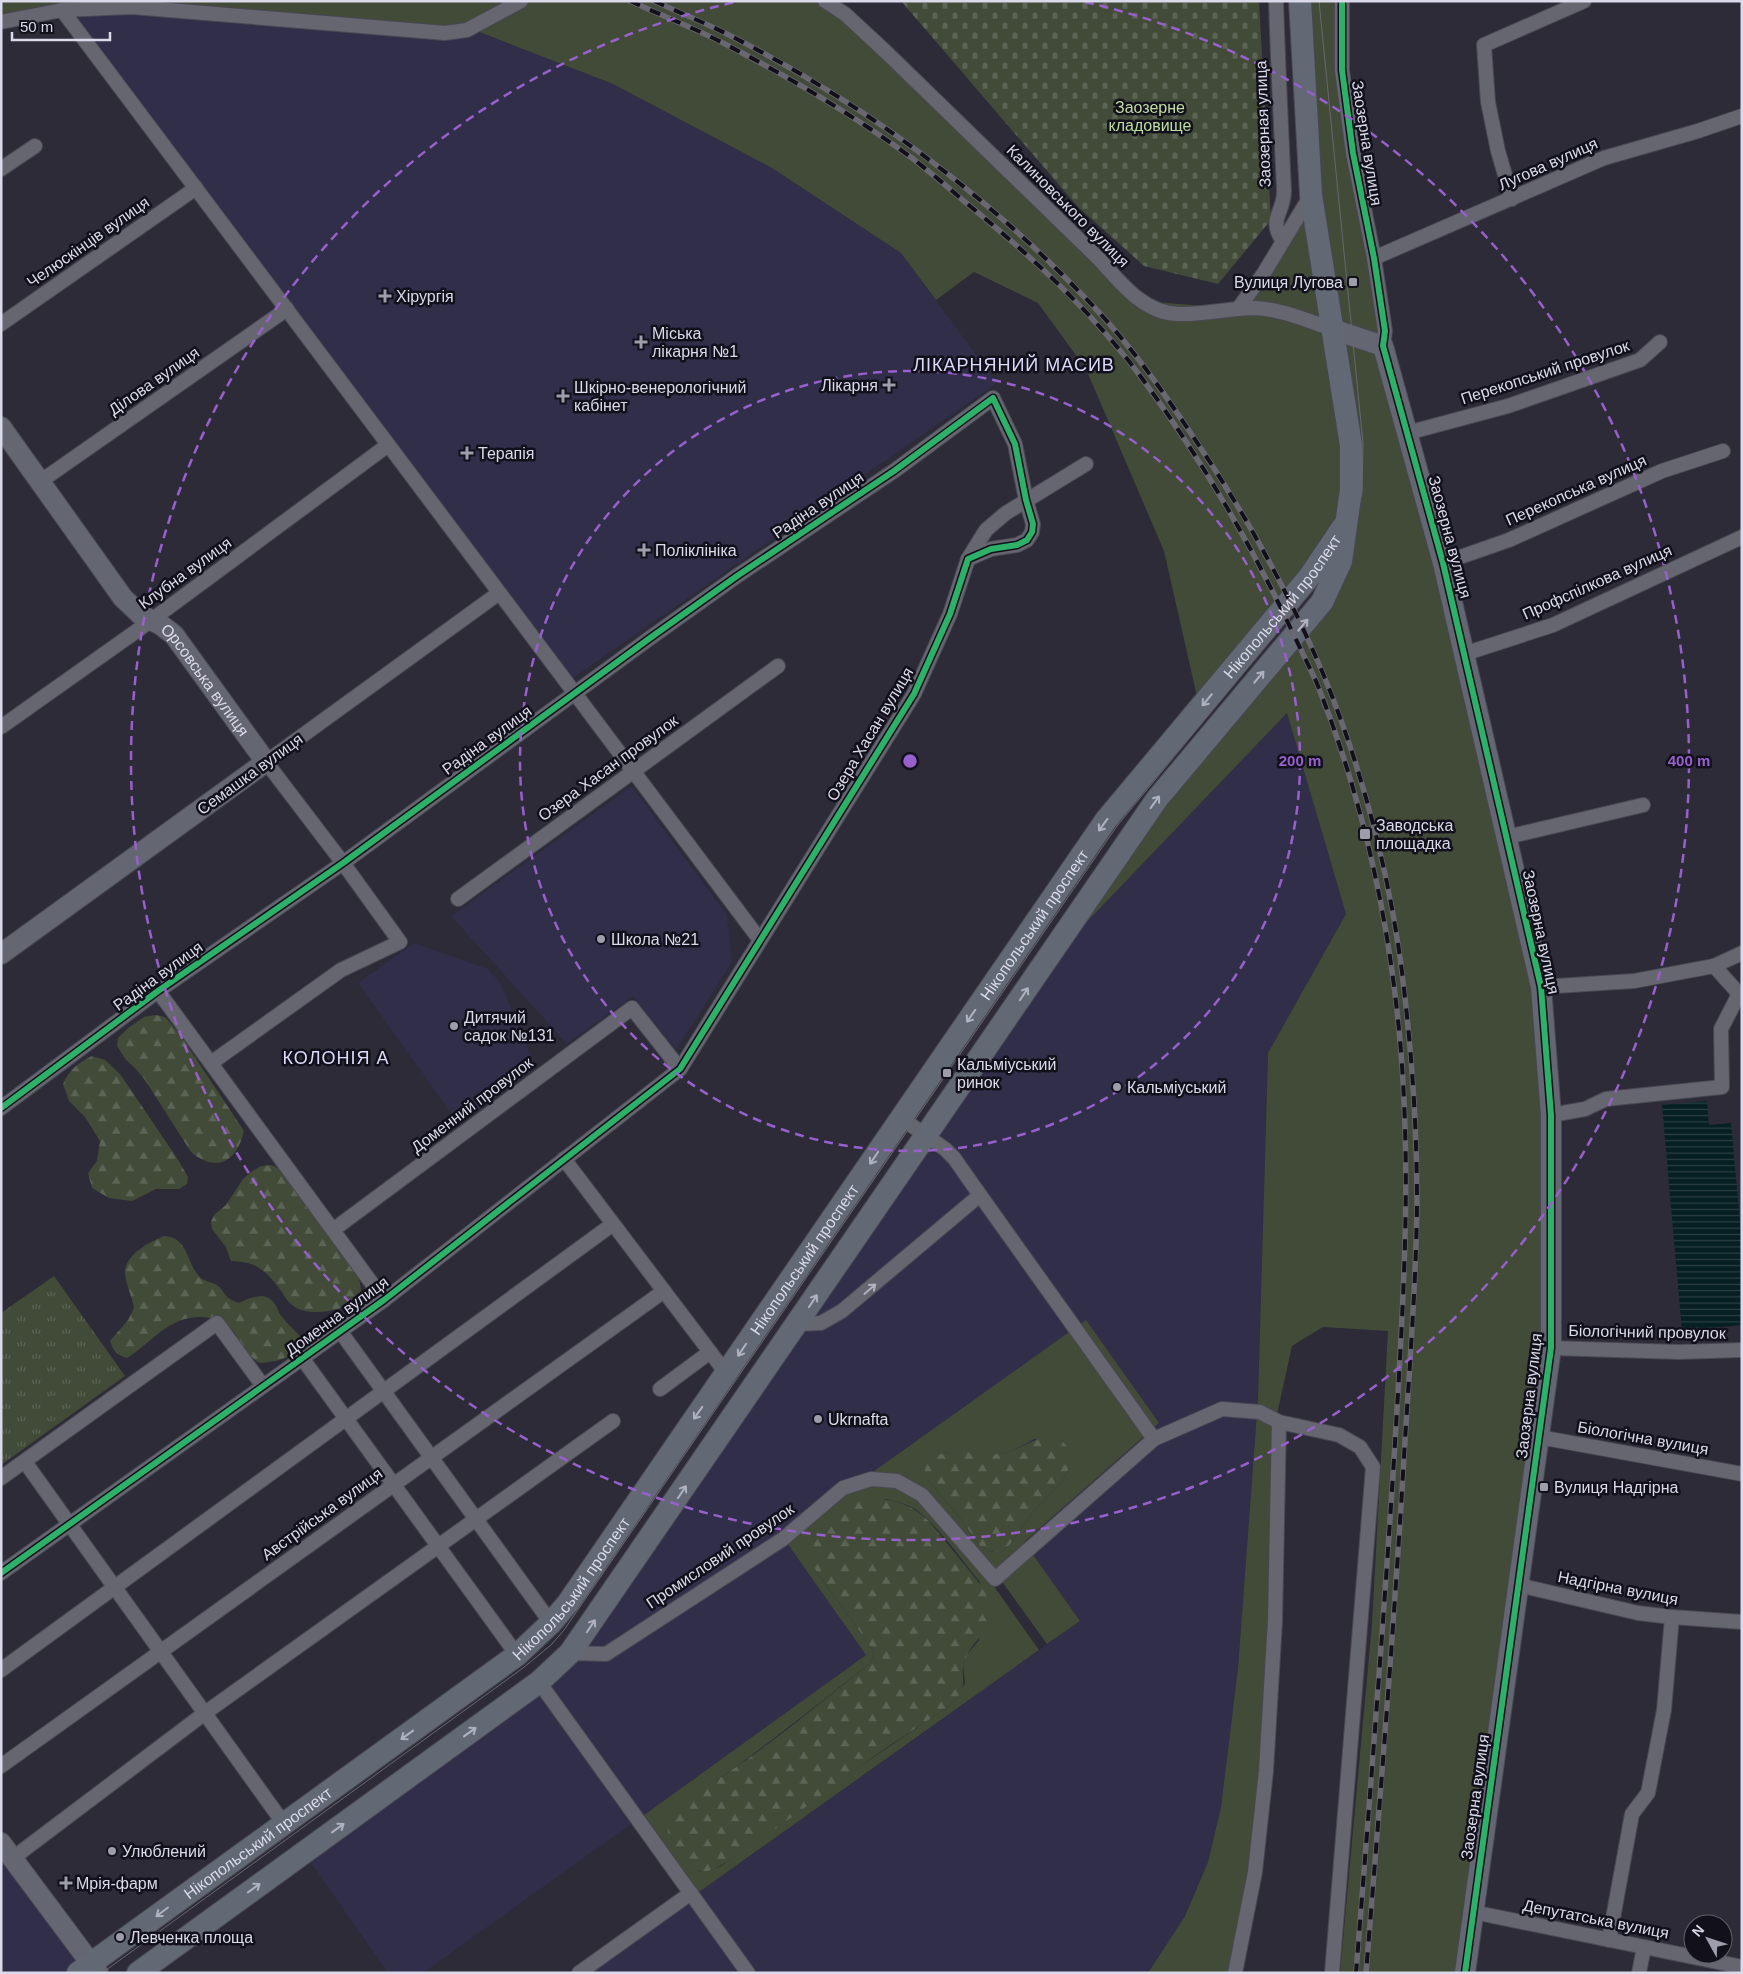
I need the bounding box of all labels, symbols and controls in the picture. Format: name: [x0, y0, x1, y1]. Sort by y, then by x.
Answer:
scale bar: [12, 10, 110, 42]
text: 50 m: [20, 18, 53, 35]
street label: Заозерная улица: [1252, 60, 1274, 188]
street label: Заозерна вулиця: [1349, 79, 1385, 207]
park label: Заозерне кладовище: [1109, 99, 1192, 134]
street label: Лугова вулиця: [1496, 135, 1600, 193]
street label: Калиновського вулиця: [1003, 141, 1133, 271]
street label: Челюскінців вулиця: [24, 193, 152, 291]
place label: Вулиця Лугова: [1234, 274, 1343, 291]
marker: Вулиця Лугова: [1347, 276, 1359, 288]
place label: Хірургія: [396, 288, 454, 305]
marker: Хірургія: [378, 289, 392, 303]
place label: Міська лікарня №1: [652, 325, 738, 360]
marker: Міська лікарня №1: [634, 335, 648, 349]
street label: Перекопський провулок: [1459, 336, 1632, 407]
street label: Ділова вулиця: [106, 344, 202, 418]
district label: ЛІКАРНЯНИЙ МАСИВ: [913, 354, 1115, 375]
place label: Лікарня: [821, 377, 878, 394]
marker: Лікарня: [882, 378, 896, 392]
place label: Шкірно-венерологічний кабінет: [574, 379, 746, 414]
marker: Шкірно-венерологічний кабінет: [556, 389, 570, 403]
place label: Терапія: [478, 445, 534, 462]
marker: Терапія: [460, 446, 474, 460]
street label: Перекопська вулиця: [1503, 451, 1649, 529]
street label: Радіна вулиця: [769, 468, 867, 542]
street label: Заозерна вулиця: [1425, 474, 1475, 600]
street label: Нікопольський проспект: [1220, 531, 1344, 681]
street label: Клубна вулиця: [135, 534, 235, 612]
street label: Профспілкова вулиця: [1520, 541, 1674, 623]
place label: Поліклініка: [655, 542, 737, 559]
marker: Поліклініка: [637, 543, 651, 557]
one-way arrow: [1297, 618, 1308, 631]
street label: Орсовська вулиця: [158, 620, 253, 739]
street label: Озера Хасан вулиця: [823, 664, 917, 804]
one-way arrow: [1253, 671, 1264, 684]
one-way arrow: [1201, 693, 1212, 706]
street label: Радіна вулиця: [439, 702, 535, 778]
street label: Озера Хасан провулок: [535, 711, 682, 824]
street label: Семашка вулиця: [194, 730, 306, 818]
centre of rings: [901, 752, 919, 770]
text: 200 m: [1279, 752, 1321, 769]
text: 400 m: [1668, 752, 1710, 769]
one-way arrow: [1150, 796, 1160, 810]
place label: Заводська площадка: [1376, 817, 1453, 852]
one-way arrow: [1098, 818, 1108, 832]
marker: Заводська площадка: [1358, 827, 1372, 841]
street label: Нікопольський проспект: [977, 846, 1092, 1003]
street label: Заозерна вулиця: [1520, 868, 1562, 996]
place label: Школа №21: [611, 931, 699, 948]
marker: Школа №21: [595, 933, 607, 945]
street label: Радіна вулиця: [110, 938, 206, 1014]
one-way arrow: [1019, 987, 1029, 1001]
place label: Дитячий садок №131: [464, 1009, 555, 1044]
one-way arrow: [966, 1009, 976, 1023]
marker: Дитячий садок №131: [448, 1020, 460, 1032]
district label: КОЛОНІЯ А: [283, 1048, 389, 1068]
street label: Доменний провулок: [408, 1053, 537, 1156]
place label: Кальміуський ринок: [957, 1056, 1056, 1091]
marker: Кальміуський ринок: [941, 1067, 953, 1079]
place label: Кальміуський: [1127, 1079, 1226, 1096]
marker: Кальміуський: [1111, 1081, 1123, 1093]
one-way arrow: [869, 1151, 879, 1165]
street label: Нікопольський проспект: [747, 1180, 862, 1338]
street label: Доменна вулиця: [282, 1273, 392, 1359]
one-way arrow: [864, 1283, 877, 1294]
one-way arrow: [808, 1294, 819, 1308]
street label: Біологічний провулок: [1568, 1322, 1727, 1342]
street label: Заозерна вулиця: [1513, 1332, 1545, 1460]
one-way arrow: [737, 1342, 747, 1356]
one-way arrow: [693, 1406, 703, 1420]
place label: Ukrnafta: [828, 1411, 889, 1428]
marker: Ukrnafta: [812, 1413, 824, 1425]
street label: Біологічна вулиця: [1576, 1418, 1710, 1458]
street label: Австрійська вулиця: [258, 1465, 386, 1563]
place label: Вулиця Надгірна: [1554, 1479, 1679, 1496]
marker: Вулиця Надгірна: [1538, 1481, 1550, 1493]
one-way arrow: [678, 1485, 688, 1499]
street label: Промисловий провулок: [643, 1500, 798, 1612]
street label: Нікопольський проспект: [509, 1513, 633, 1663]
street label: Надгірна вулиця: [1556, 1568, 1680, 1608]
one-way arrow: [586, 1619, 596, 1633]
one-way arrow: [463, 1727, 477, 1737]
one-way arrow: [400, 1729, 414, 1740]
street label: Заозерна вулиця: [1458, 1733, 1492, 1861]
street label: Нікопольський проспект: [181, 1783, 336, 1902]
one-way arrow: [331, 1823, 345, 1833]
place label: Улюблений: [122, 1843, 206, 1860]
marker: Улюблений: [106, 1845, 118, 1857]
place label: Мрія-фарм: [76, 1875, 158, 1892]
marker: Мрія-фарм: [60, 1877, 72, 1889]
one-way arrow: [247, 1883, 260, 1894]
street label: Депутатська вулиця: [1522, 1897, 1670, 1941]
one-way arrow: [156, 1907, 169, 1918]
north arrow: [1683, 1914, 1733, 1964]
text: N: [1689, 1922, 1707, 1940]
place label: Левченка площа: [130, 1929, 253, 1946]
marker: Левченка площа: [114, 1931, 126, 1943]

